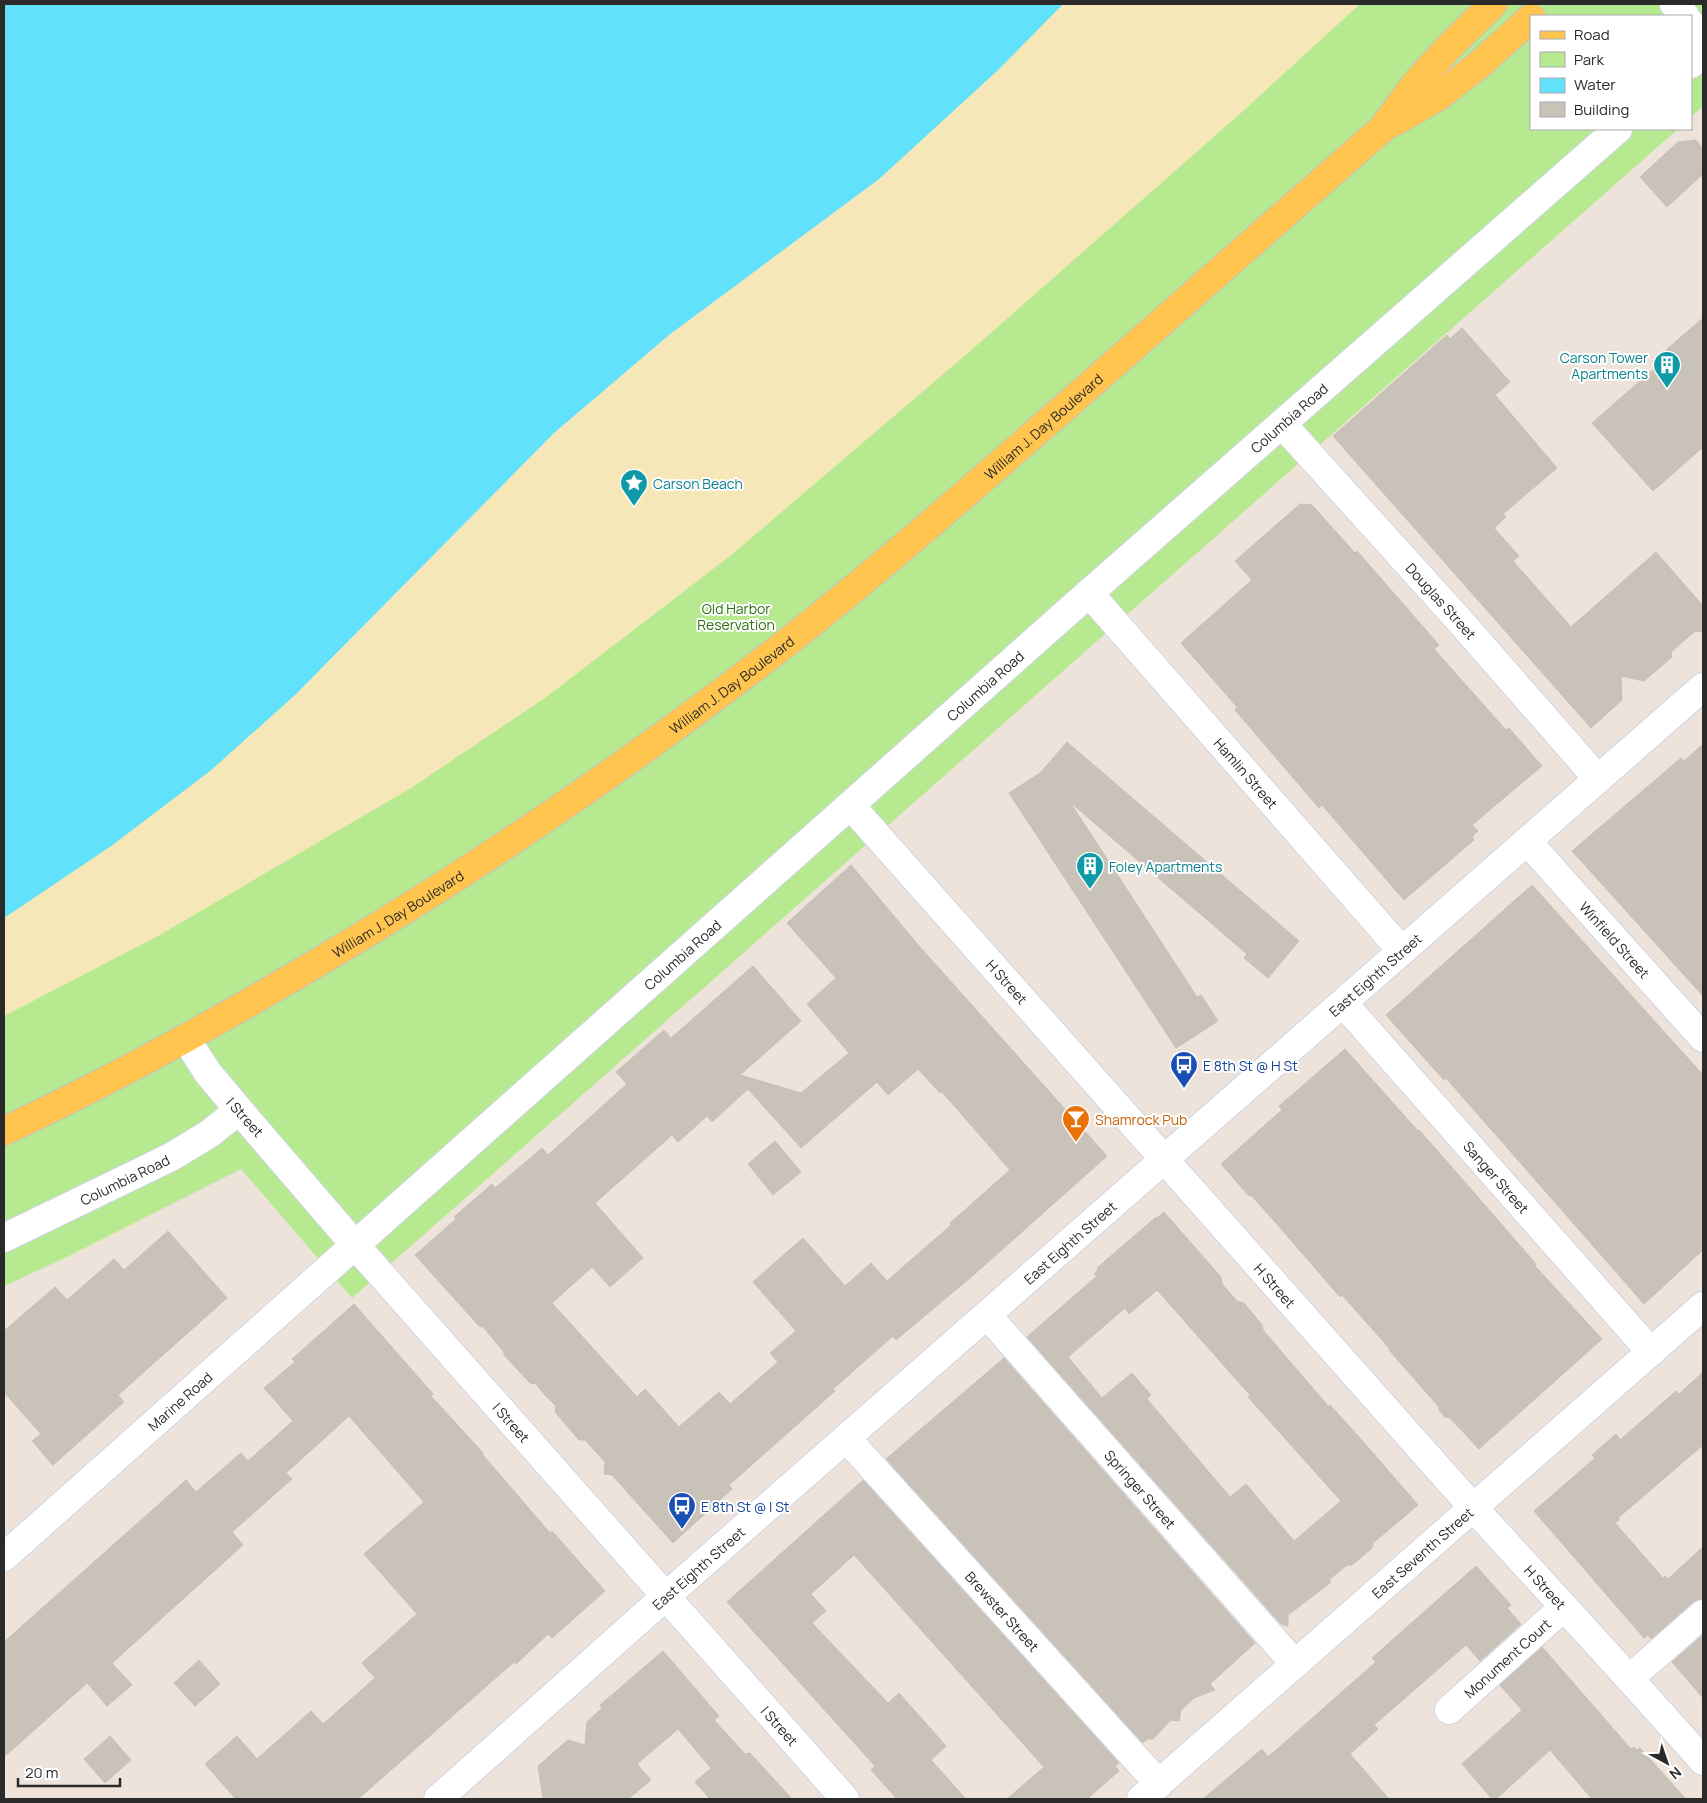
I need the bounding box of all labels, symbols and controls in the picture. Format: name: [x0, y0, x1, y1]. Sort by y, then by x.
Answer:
legend: [1530, 15, 1692, 130]
text: Road: [1574, 24, 1610, 45]
text: Park: [1574, 49, 1604, 70]
text: Water: [1574, 74, 1616, 95]
text: Building: [1574, 99, 1629, 120]
place label: Carson Tower Apartments: [1560, 348, 1648, 383]
building icon: Carson Tower Apartments: [1652, 350, 1682, 389]
street label: William J. Day Boulevard: [980, 369, 1107, 483]
street label: Columbia Road: [1246, 379, 1332, 457]
place icon: Carson Beach: [619, 468, 649, 507]
place label: Carson Beach: [653, 474, 743, 493]
street label: Douglas Street: [1402, 558, 1481, 643]
park label: Old Harbor Reservation: [697, 599, 775, 634]
street label: William J. Day Boulevard: [665, 631, 798, 738]
street label: Columbia Road: [942, 646, 1028, 725]
street label: Hamlin Street: [1210, 734, 1283, 813]
building icon: Foley Apartments: [1075, 851, 1105, 890]
place label: Foley Apartments: [1109, 857, 1222, 876]
street label: William J. Day Boulevard: [328, 865, 467, 962]
street label: Winfield Street: [1576, 897, 1654, 982]
street label: Columbia Road: [640, 915, 725, 994]
street label: East Eighth Street: [1325, 929, 1426, 1020]
street label: H Street: [982, 955, 1032, 1008]
bus stop icon: E 8th St @ H St: [1169, 1050, 1199, 1089]
place label: E 8th St @ H St: [1203, 1056, 1298, 1075]
street label: I Street: [222, 1093, 268, 1141]
bar icon: Shamrock Pub: [1061, 1104, 1091, 1143]
place label: Shamrock Pub: [1095, 1110, 1187, 1129]
street label: Sanger Street: [1460, 1137, 1534, 1217]
street label: Columbia Road: [77, 1150, 172, 1209]
street label: East Eighth Street: [1019, 1196, 1120, 1288]
street label: H Street: [1250, 1259, 1300, 1312]
street label: Marine Road: [143, 1367, 216, 1435]
street label: I Street: [489, 1398, 535, 1446]
street label: Springer Street: [1101, 1446, 1181, 1533]
bus stop icon: E 8th St @ I St: [667, 1491, 697, 1530]
place label: E 8th St @ I St: [701, 1497, 790, 1516]
street label: East Seventh Street: [1367, 1502, 1477, 1602]
street label: East Eighth Street: [648, 1522, 749, 1614]
street label: H Street: [1520, 1561, 1571, 1613]
street label: Brewster Street: [961, 1567, 1044, 1655]
street label: Monument Court: [1460, 1614, 1555, 1702]
street label: I Street: [757, 1701, 803, 1750]
north arrow: [1642, 1738, 1692, 1788]
scale bar: [18, 1756, 120, 1788]
text: 20 m: [25, 1762, 58, 1783]
text: N: [1666, 1763, 1686, 1784]

